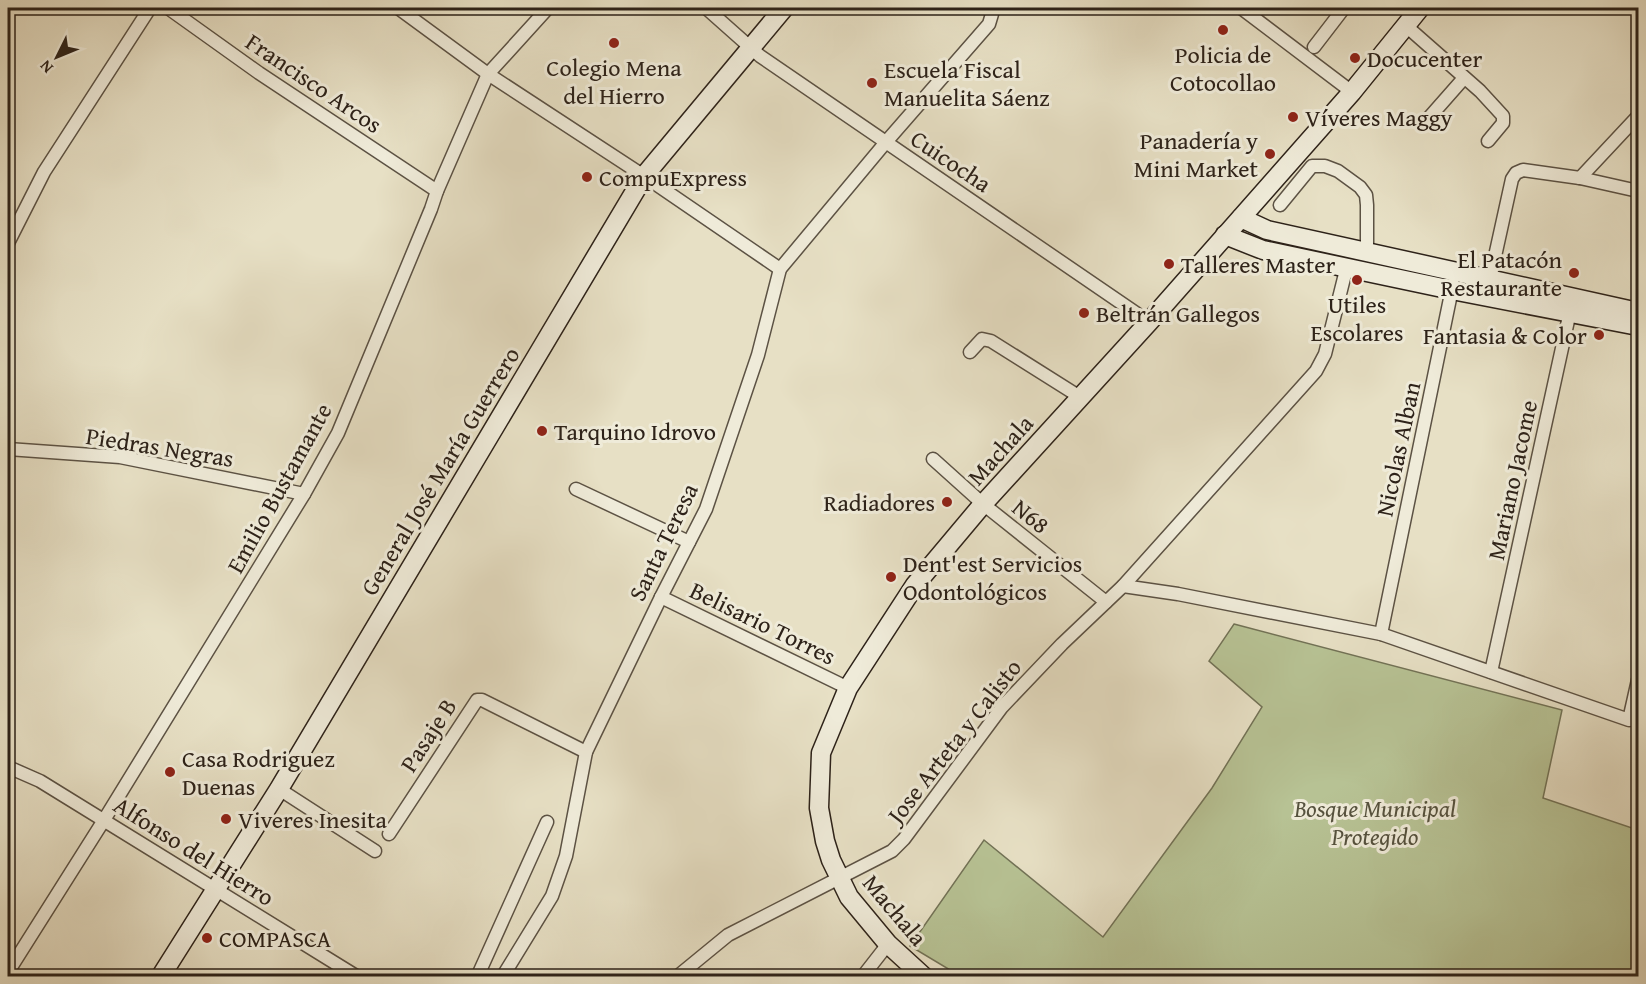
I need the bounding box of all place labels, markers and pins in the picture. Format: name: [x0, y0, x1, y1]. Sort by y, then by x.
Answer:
marker: Policia de Cotocollao: [1216, 23, 1230, 37]
marker: Colegio Mena del Hierro: [607, 36, 621, 50]
place label: Policia de Cotocollao: [1170, 37, 1276, 100]
place label: Docucenter: [1367, 41, 1483, 76]
place label: Colegio Mena del Hierro: [546, 50, 682, 113]
marker: Docucenter: [1348, 51, 1362, 65]
place label: Escuela Fiscal Manuelita Sáenz: [884, 52, 1050, 115]
marker: Escuela Fiscal Manuelita Sáenz: [865, 76, 879, 90]
place label: Víveres Maggy: [1305, 100, 1453, 135]
marker: Víveres Maggy: [1286, 110, 1300, 124]
place label: Panadería y Mini Market: [1134, 123, 1259, 186]
marker: Panadería y Mini Market: [1263, 147, 1277, 161]
place label: CompuExpress: [599, 160, 747, 195]
marker: CompuExpress: [580, 170, 594, 184]
place label: El Patacón Restaurante: [1440, 242, 1563, 305]
place label: Talleres Master: [1181, 247, 1335, 282]
marker: Talleres Master: [1162, 257, 1176, 271]
marker: El Patacón Restaurante: [1567, 266, 1581, 280]
marker: Utiles Escolares: [1350, 273, 1364, 287]
place label: Utiles Escolares: [1311, 287, 1403, 350]
place label: Beltrán Gallegos: [1096, 296, 1260, 331]
marker: Beltrán Gallegos: [1077, 306, 1091, 320]
place label: Fantasia & Color: [1423, 318, 1587, 353]
marker: Fantasia & Color: [1592, 328, 1606, 342]
place label: Tarquino Idrovo: [554, 414, 716, 449]
marker: Tarquino Idrovo: [535, 424, 549, 438]
place label: Radiadores: [824, 485, 935, 520]
marker: Radiadores: [940, 495, 954, 509]
place label: Dent'est Servicios Odontológicos: [903, 546, 1082, 609]
marker: Dent'est Servicios Odontológicos: [884, 570, 898, 584]
place label: Casa Rodriguez Duenas: [182, 741, 335, 804]
marker: Casa Rodriguez Duenas: [163, 765, 177, 779]
place label: Viveres Inesita: [238, 802, 388, 837]
marker: Viveres Inesita: [219, 812, 233, 826]
place label: COMPASCA: [219, 921, 331, 956]
marker: COMPASCA: [200, 931, 214, 945]

